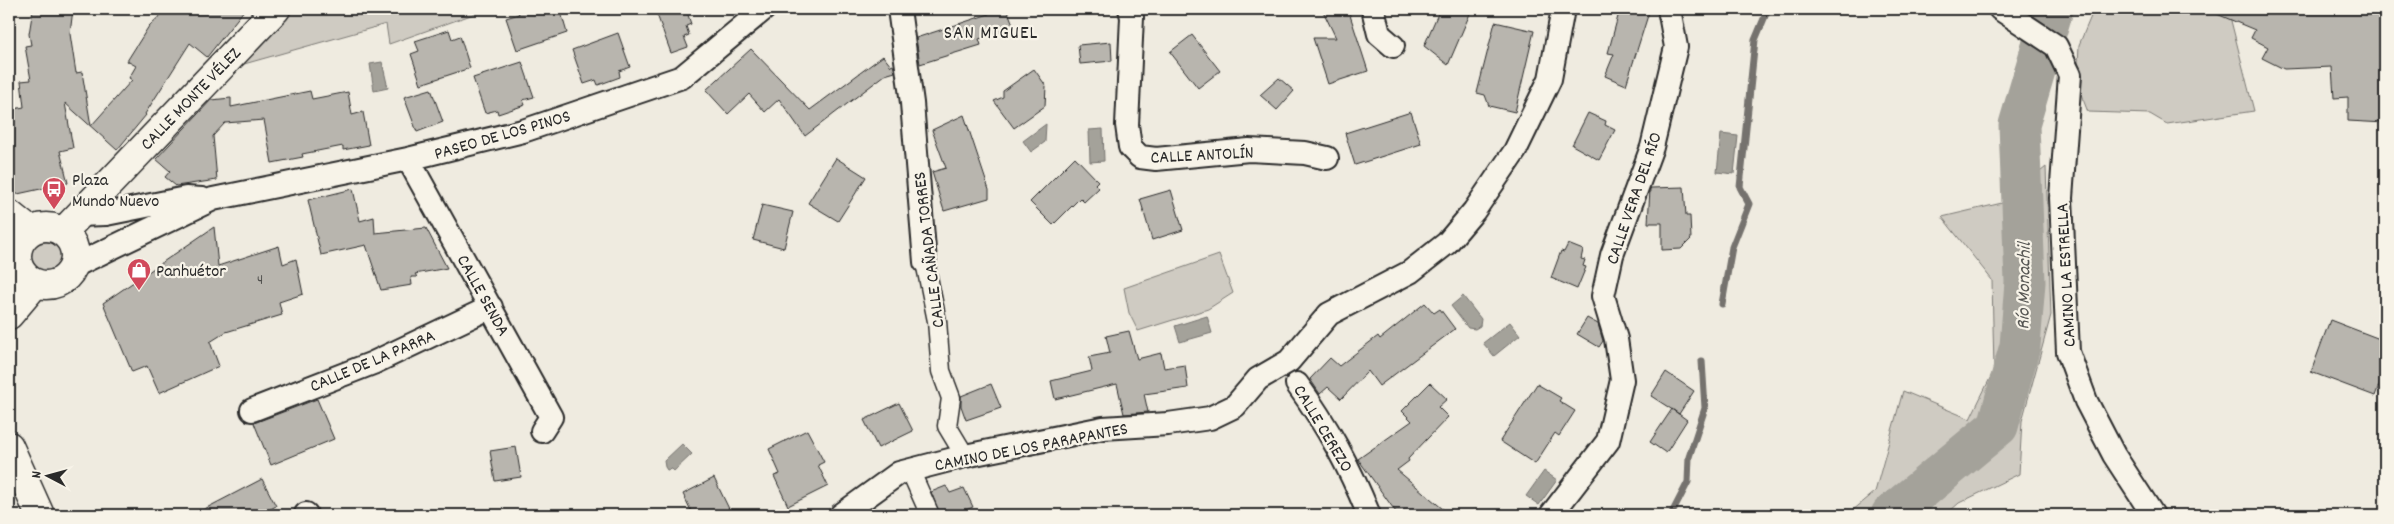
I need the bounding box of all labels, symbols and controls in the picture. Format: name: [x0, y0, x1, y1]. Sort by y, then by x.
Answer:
district label: SAN MIGUEL: [944, 21, 1038, 48]
street label: CALLE MONTE VÉLEZ: [136, 42, 248, 157]
street label: PASEO DE LOS PINOS: [432, 105, 574, 168]
street label: CALLE VERA DEL RÍO: [1601, 129, 1670, 268]
street label: CALLE ANTOLÍN: [1150, 141, 1254, 172]
place label: Plaza Mundo Nuevo: [72, 169, 159, 215]
street label: CALLE CAÑADA TORRES: [908, 170, 952, 329]
bus stop icon: Plaza Mundo Nuevo: [41, 176, 67, 210]
street label: CAMINO LA ESTRELLA: [2051, 202, 2084, 348]
water label: Río Monachil: [2011, 241, 2040, 330]
street label: CALLE SENDA: [449, 251, 515, 342]
shop icon: Panhuétor: [126, 257, 152, 291]
place label: Panhuétor: [156, 260, 226, 285]
house number: 4: [257, 270, 263, 292]
street label: CALLE DE LA PARRA: [306, 325, 440, 400]
street label: CALLE CEREZO: [1286, 381, 1358, 478]
street label: CAMINO DE LOS PARAPANTES: [933, 417, 1130, 479]
north arrow: [22, 452, 72, 502]
text: N: [27, 470, 47, 479]

